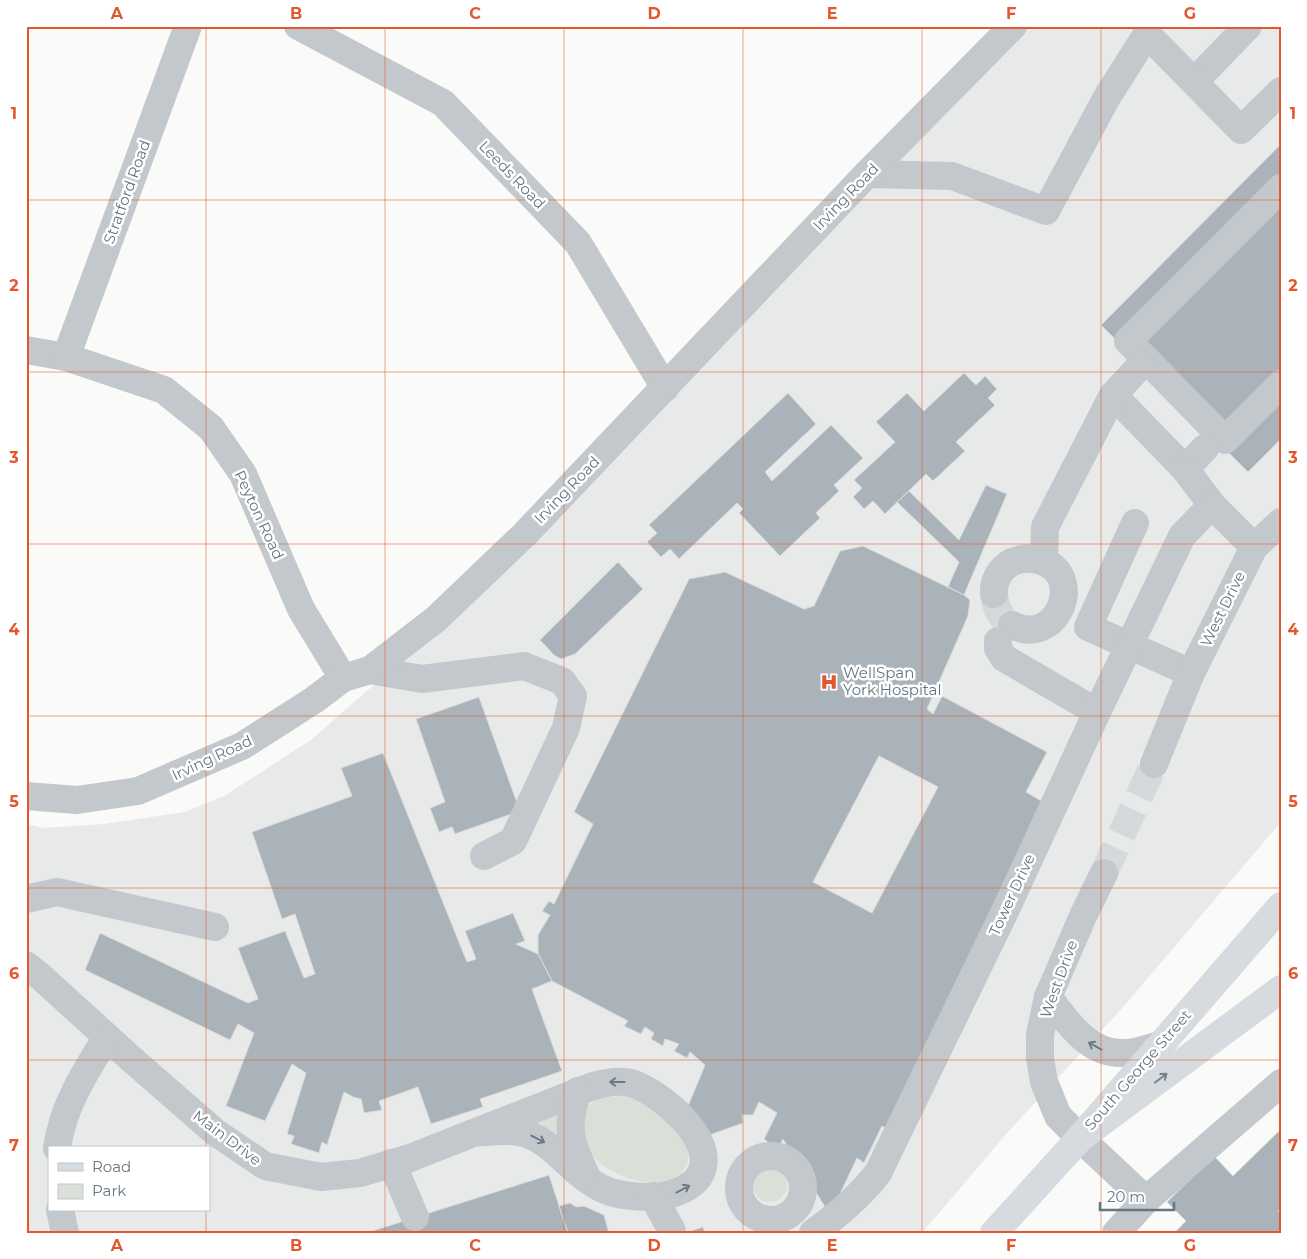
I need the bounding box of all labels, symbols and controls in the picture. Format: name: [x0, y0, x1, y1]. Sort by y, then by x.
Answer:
text: A: [110, 4, 124, 23]
text: B: [290, 4, 302, 23]
text: C: [469, 4, 481, 23]
text: D: [647, 4, 661, 23]
text: E: [827, 4, 837, 23]
text: F: [1006, 4, 1016, 23]
text: G: [1184, 4, 1196, 23]
text: 1: [11, 104, 17, 123]
text: 1: [1290, 104, 1296, 123]
street label: Stratford Road: [99, 137, 154, 246]
street label: Leeds Road: [475, 137, 550, 213]
street label: Irving Road: [809, 159, 883, 234]
text: 2: [9, 276, 19, 295]
text: 2: [1288, 276, 1298, 295]
text: 3: [8, 448, 19, 467]
text: 3: [1287, 448, 1298, 467]
street label: Irving Road: [530, 452, 604, 527]
street label: Peyton Road: [230, 467, 288, 562]
street label: West Drive: [1196, 568, 1249, 650]
text: 4: [8, 620, 20, 639]
text: 4: [1287, 620, 1299, 639]
place label: WellSpan York Hospital: [843, 663, 942, 699]
hospital icon: WellSpan York Hospital: [819, 672, 839, 692]
street label: Irving Road: [169, 731, 255, 784]
text: 5: [9, 792, 19, 811]
text: 5: [1288, 792, 1298, 811]
street label: Tower Drive: [984, 851, 1039, 939]
street label: West Drive: [1036, 937, 1081, 1020]
text: 6: [9, 964, 19, 983]
text: 6: [1288, 964, 1298, 983]
street label: South George Street: [1080, 1006, 1195, 1134]
one-way arrow: [1089, 1040, 1103, 1050]
one-way arrow: [1154, 1073, 1168, 1083]
one-way arrow: [610, 1077, 626, 1087]
street label: Main Drive: [189, 1106, 265, 1169]
one-way arrow: [530, 1135, 545, 1144]
text: 7: [9, 1136, 19, 1155]
text: 7: [1288, 1136, 1298, 1155]
legend: [48, 1146, 210, 1212]
text: Road: [92, 1157, 131, 1176]
scale bar: [1100, 1179, 1173, 1211]
text: Park: [92, 1181, 126, 1200]
one-way arrow: [676, 1184, 691, 1194]
text: 20 m: [1107, 1187, 1145, 1206]
text: A: [110, 1236, 124, 1255]
text: B: [290, 1236, 302, 1255]
text: C: [469, 1236, 481, 1255]
text: D: [647, 1236, 661, 1255]
text: E: [827, 1236, 837, 1255]
text: F: [1006, 1236, 1016, 1255]
text: G: [1184, 1236, 1196, 1255]

